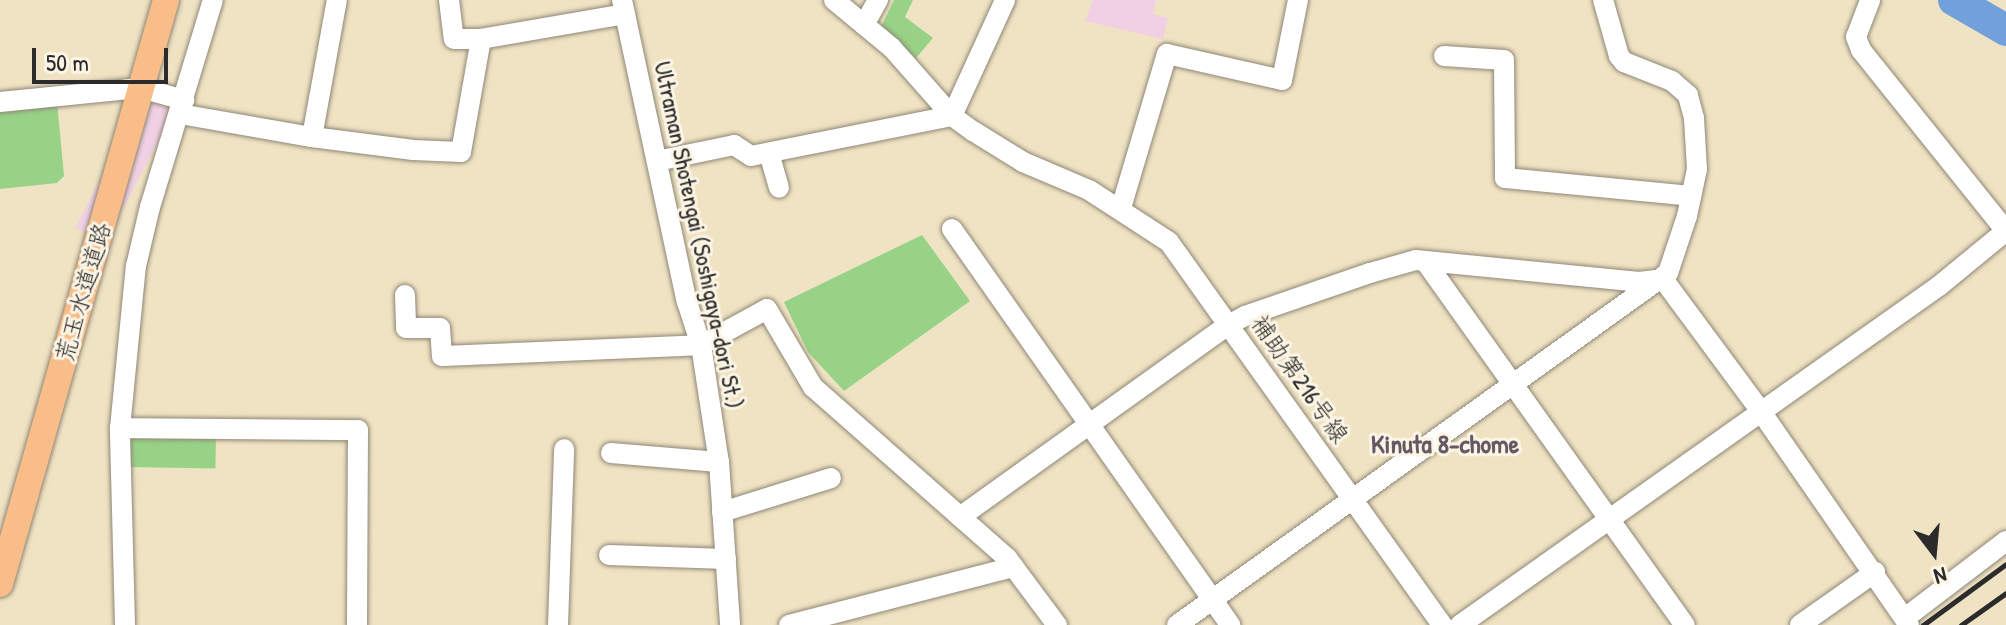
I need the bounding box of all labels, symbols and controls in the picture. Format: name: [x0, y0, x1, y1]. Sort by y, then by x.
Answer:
scale bar: [36, 32, 172, 82]
text: 50 m: [46, 46, 89, 78]
street label: Ultraman Shotengai (Soshigaya-dori St.): [648, 59, 750, 411]
street label: 荒玉水道道路: [49, 219, 117, 365]
street label: 補助第216号線: [1245, 310, 1355, 448]
district label: Kinuta 8-chome: [1371, 428, 1519, 460]
north arrow: [1894, 513, 1974, 593]
text: N: [1931, 560, 1950, 592]

